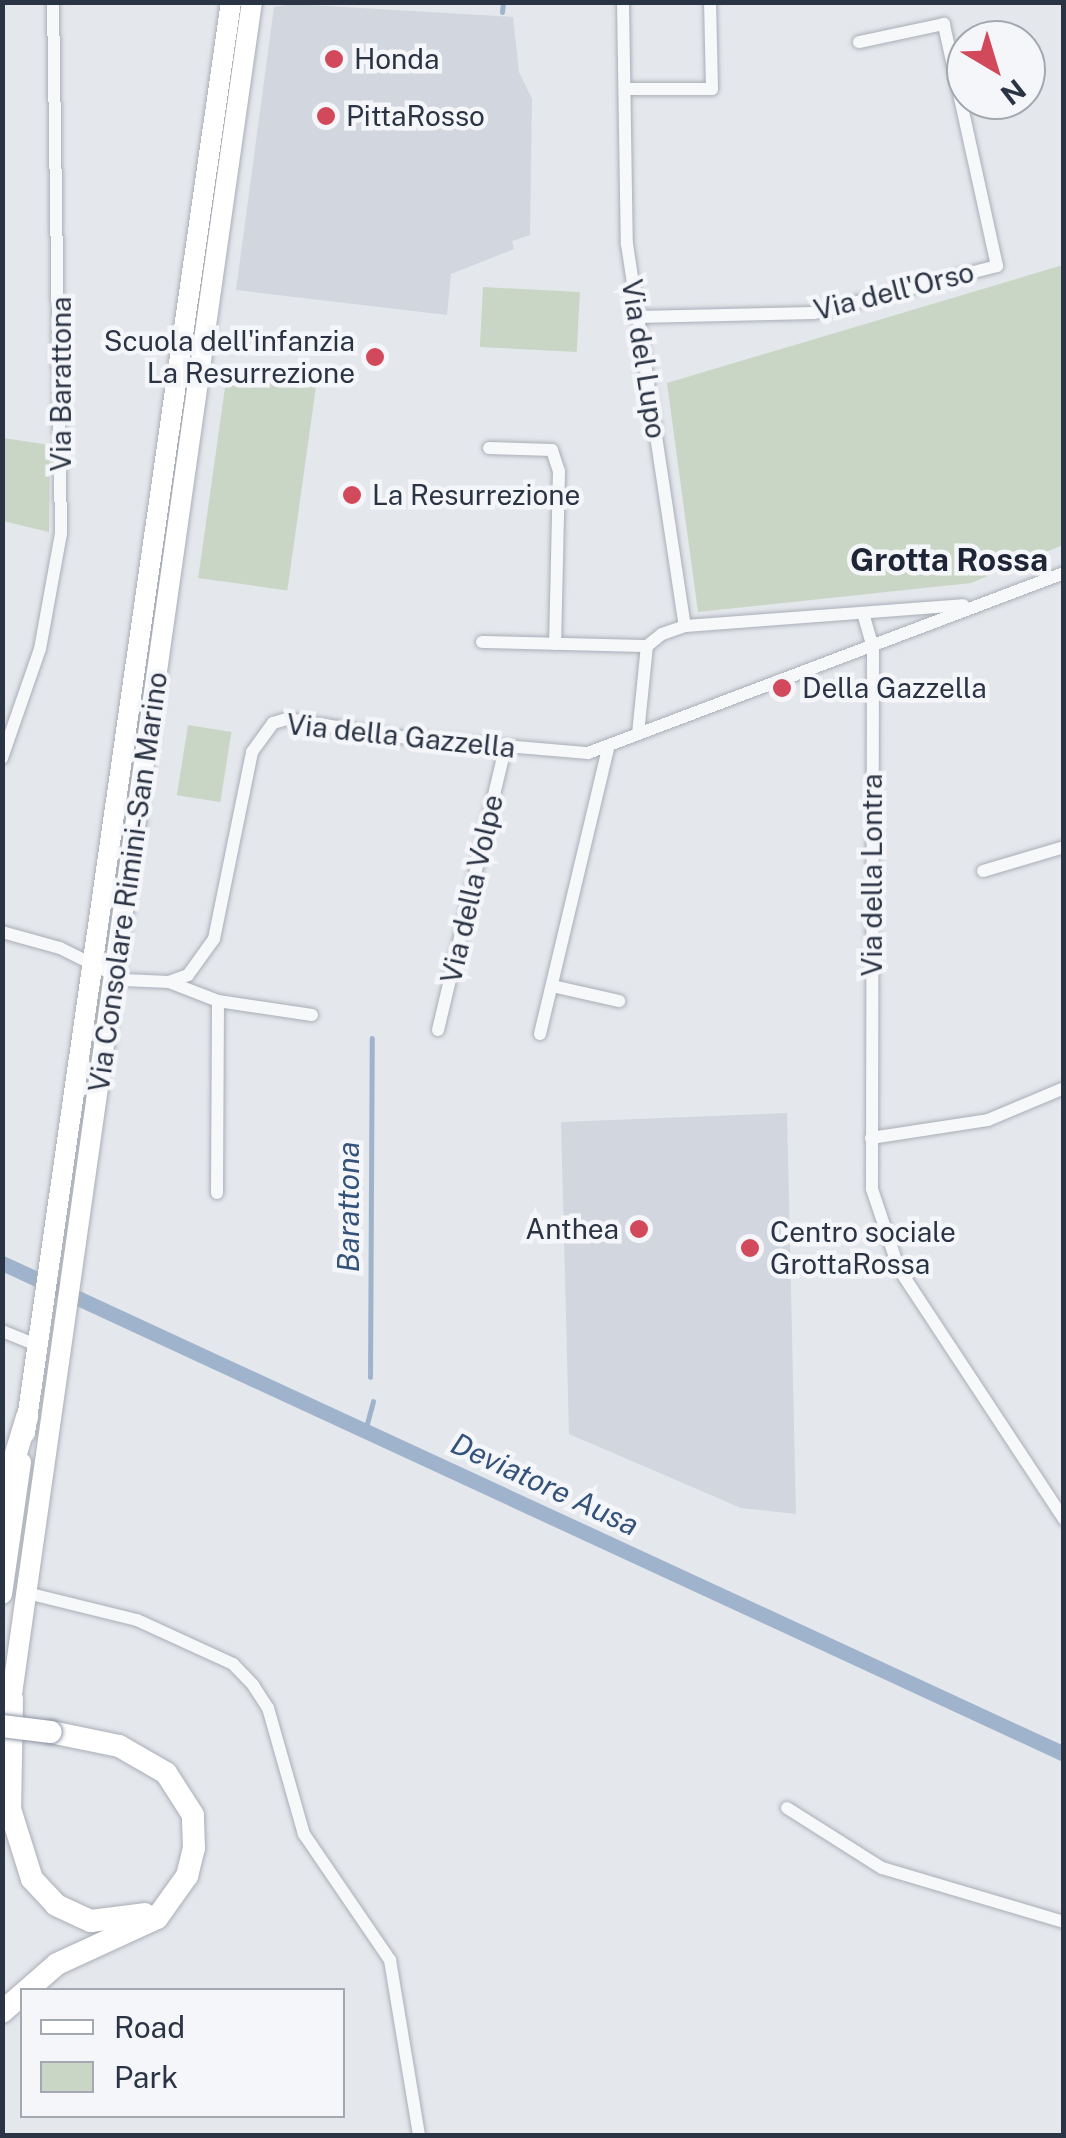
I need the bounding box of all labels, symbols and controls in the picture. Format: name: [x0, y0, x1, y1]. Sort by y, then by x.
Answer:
north arrow: [946, 20, 1046, 120]
place label: Honda: [354, 42, 439, 76]
marker: Honda: [323, 48, 345, 70]
text: N: [995, 73, 1032, 112]
place label: PittaRosso: [346, 99, 485, 133]
marker: PittaRosso: [315, 105, 337, 127]
street label: Via dell'Orso: [810, 255, 978, 327]
street label: Via del Lupo: [615, 277, 673, 441]
street label: Via Barattona: [44, 296, 78, 472]
place label: Scuola dell'infanzia La Resurrezione: [103, 324, 355, 390]
marker: Scuola dell'infanzia La Resurrezione: [364, 346, 386, 368]
place label: La Resurrezione: [372, 478, 580, 512]
marker: La Resurrezione: [341, 484, 363, 506]
district label: Grotta Rossa: [850, 541, 1048, 579]
street label: Via Consolare Rimini-San Marino: [82, 670, 174, 1094]
place label: Della Gazzella: [802, 671, 987, 705]
marker: Della Gazzella: [771, 677, 793, 699]
street label: Via della Gazzella: [285, 707, 517, 765]
street label: Via della Lontra: [855, 773, 889, 977]
street label: Via della Volpe: [434, 791, 510, 987]
water label: Barattona: [330, 1141, 366, 1273]
place label: Anthea: [525, 1212, 619, 1246]
place label: Centro sociale GrottaRossa: [770, 1215, 956, 1281]
marker: Anthea: [628, 1218, 650, 1240]
marker: Centro sociale GrottaRossa: [739, 1237, 761, 1259]
water label: Deviatore Ausa: [445, 1425, 645, 1543]
legend: [20, 1988, 345, 2118]
text: Road: [114, 2009, 185, 2045]
text: Park: [114, 2059, 178, 2095]

